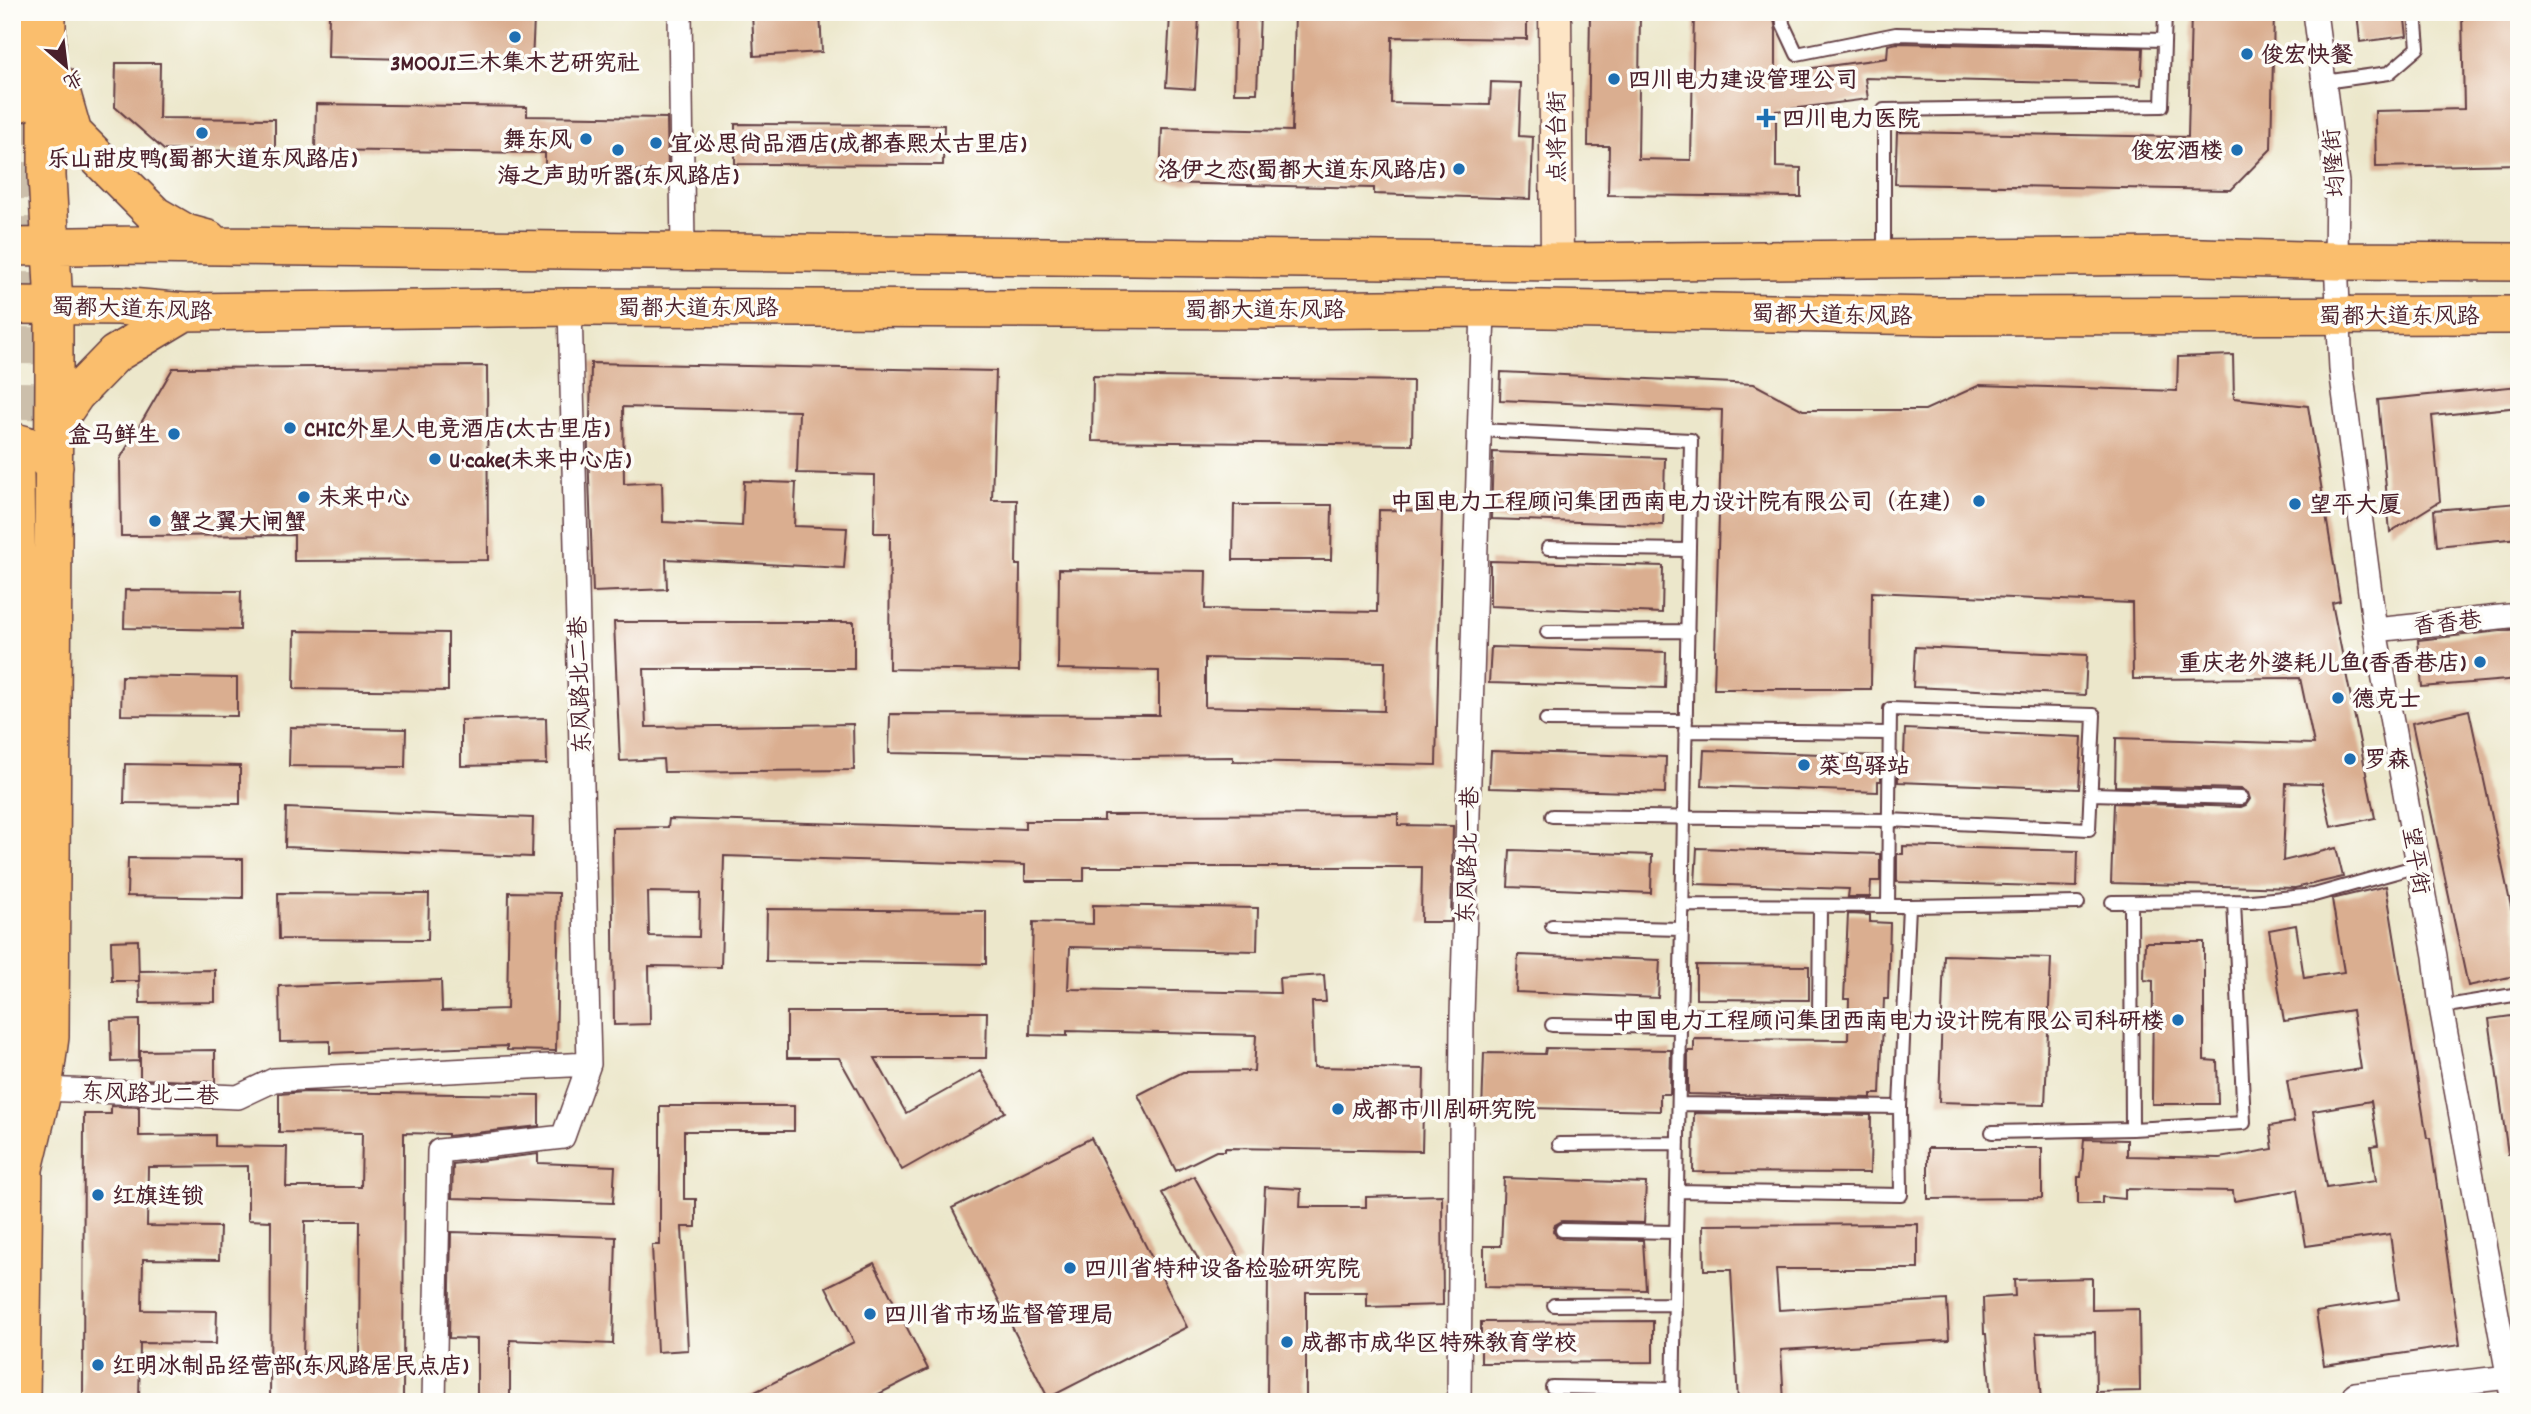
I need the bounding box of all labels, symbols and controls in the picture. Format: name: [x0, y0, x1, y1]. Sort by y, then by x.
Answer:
marker: 3MOOJI三木集木艺研究社: [507, 29, 523, 45]
north arrow: [32, 32, 102, 102]
place label: 俊宏快餐: [2261, 41, 2353, 74]
marker: 俊宏快餐: [2239, 46, 2255, 62]
place label: 3MOOJI三木集木艺研究社: [390, 49, 640, 82]
text: 北: [58, 62, 87, 94]
place label: 四川电力建设管理公司: [1628, 66, 1858, 99]
marker: 四川电力建设管理公司: [1606, 71, 1622, 87]
street label: 点将台街: [1543, 91, 1576, 183]
place label: 四川电力医院: [1782, 105, 1920, 138]
marker: 四川电力医院: [1756, 108, 1776, 128]
marker: 乐山甜皮鸭(蜀都大道东风路店): [194, 125, 210, 141]
place label: 舞东风: [503, 126, 572, 159]
street label: 均隆街: [2317, 127, 2356, 199]
place label: 宜必思尚品酒店(成都春熙太古里店): [670, 130, 1027, 163]
marker: 舞东风: [578, 131, 594, 147]
marker: 宜必思尚品酒店(成都春熙太古里店): [648, 135, 664, 151]
place label: 俊宏酒楼: [2131, 137, 2223, 170]
marker: 海之声助听器(东风路店): [610, 142, 626, 158]
marker: 俊宏酒楼: [2229, 142, 2245, 158]
place label: 乐山甜皮鸭(蜀都大道东风路店): [47, 145, 357, 178]
place label: 洛伊之恋(蜀都大道东风路店): [1158, 156, 1445, 189]
marker: 洛伊之恋(蜀都大道东风路店): [1451, 161, 1467, 177]
place label: 海之声助听器(东风路店): [497, 162, 739, 195]
street label: 蜀都大道东风路: [51, 292, 213, 331]
street label: 蜀都大道东风路: [618, 294, 779, 327]
street label: 蜀都大道东风路: [1185, 296, 1346, 329]
street label: 蜀都大道东风路: [1751, 300, 1913, 335]
street label: 蜀都大道东风路: [2319, 302, 2480, 335]
place label: CHIC外星人电竞酒店(太古里店): [304, 415, 610, 448]
marker: CHIC外星人电竞酒店(太古里店): [282, 420, 298, 436]
place label: 盒马鲜生: [68, 421, 160, 454]
marker: 盒马鲜生: [166, 426, 182, 442]
place label: U·cake(未来中心店): [449, 446, 632, 479]
marker: U·cake(未来中心店): [427, 451, 443, 467]
place label: 未来中心: [318, 484, 410, 517]
place label: 中国电力工程顾问集团西南电力设计院有限公司（在建）: [1390, 488, 1965, 521]
marker: 未来中心: [296, 489, 312, 505]
place label: 望平大厦: [2309, 491, 2401, 524]
marker: 中国电力工程顾问集团西南电力设计院有限公司（在建）: [1971, 493, 1987, 509]
marker: 望平大厦: [2287, 496, 2303, 512]
place label: 蟹之翼大闸蟹: [169, 508, 307, 541]
marker: 蟹之翼大闸蟹: [147, 513, 163, 529]
street label: 香香巷: [2411, 605, 2484, 645]
street label: 东风路北二巷: [564, 614, 601, 754]
place label: 重庆老外婆耗儿鱼(香香巷店): [2179, 649, 2466, 682]
marker: 重庆老外婆耗儿鱼(香香巷店): [2472, 654, 2488, 670]
place label: 德克士: [2352, 685, 2421, 718]
marker: 德克士: [2330, 690, 2346, 706]
place label: 罗森: [2364, 746, 2410, 779]
marker: 罗森: [2342, 751, 2358, 767]
place label: 菜鸟驿站: [1818, 752, 1910, 785]
marker: 菜鸟驿站: [1796, 757, 1812, 773]
street label: 东风路北一巷: [1452, 785, 1489, 925]
street label: 望平街: [2391, 824, 2436, 897]
place label: 中国电力工程顾问集团西南电力设计院有限公司科研楼: [1612, 1007, 2164, 1040]
marker: 中国电力工程顾问集团西南电力设计院有限公司科研楼: [2170, 1012, 2186, 1028]
street label: 东风路北二巷: [80, 1078, 220, 1115]
place label: 成都市川剧研究院: [1352, 1096, 1536, 1129]
marker: 成都市川剧研究院: [1330, 1101, 1346, 1117]
place label: 红旗连锁: [112, 1182, 204, 1215]
marker: 红旗连锁: [90, 1187, 106, 1203]
place label: 四川省特种设备检验研究院: [1084, 1255, 1360, 1288]
marker: 四川省特种设备检验研究院: [1062, 1260, 1078, 1276]
place label: 四川省市场监督管理局: [884, 1301, 1114, 1334]
marker: 四川省市场监督管理局: [862, 1306, 878, 1322]
place label: 成都市成华区特殊教育学校: [1301, 1329, 1577, 1362]
marker: 成都市成华区特殊教育学校: [1279, 1334, 1295, 1350]
place label: 红明冰制品经营部(东风路居民点店): [112, 1352, 469, 1385]
marker: 红明冰制品经营部(东风路居民点店): [90, 1357, 106, 1373]

